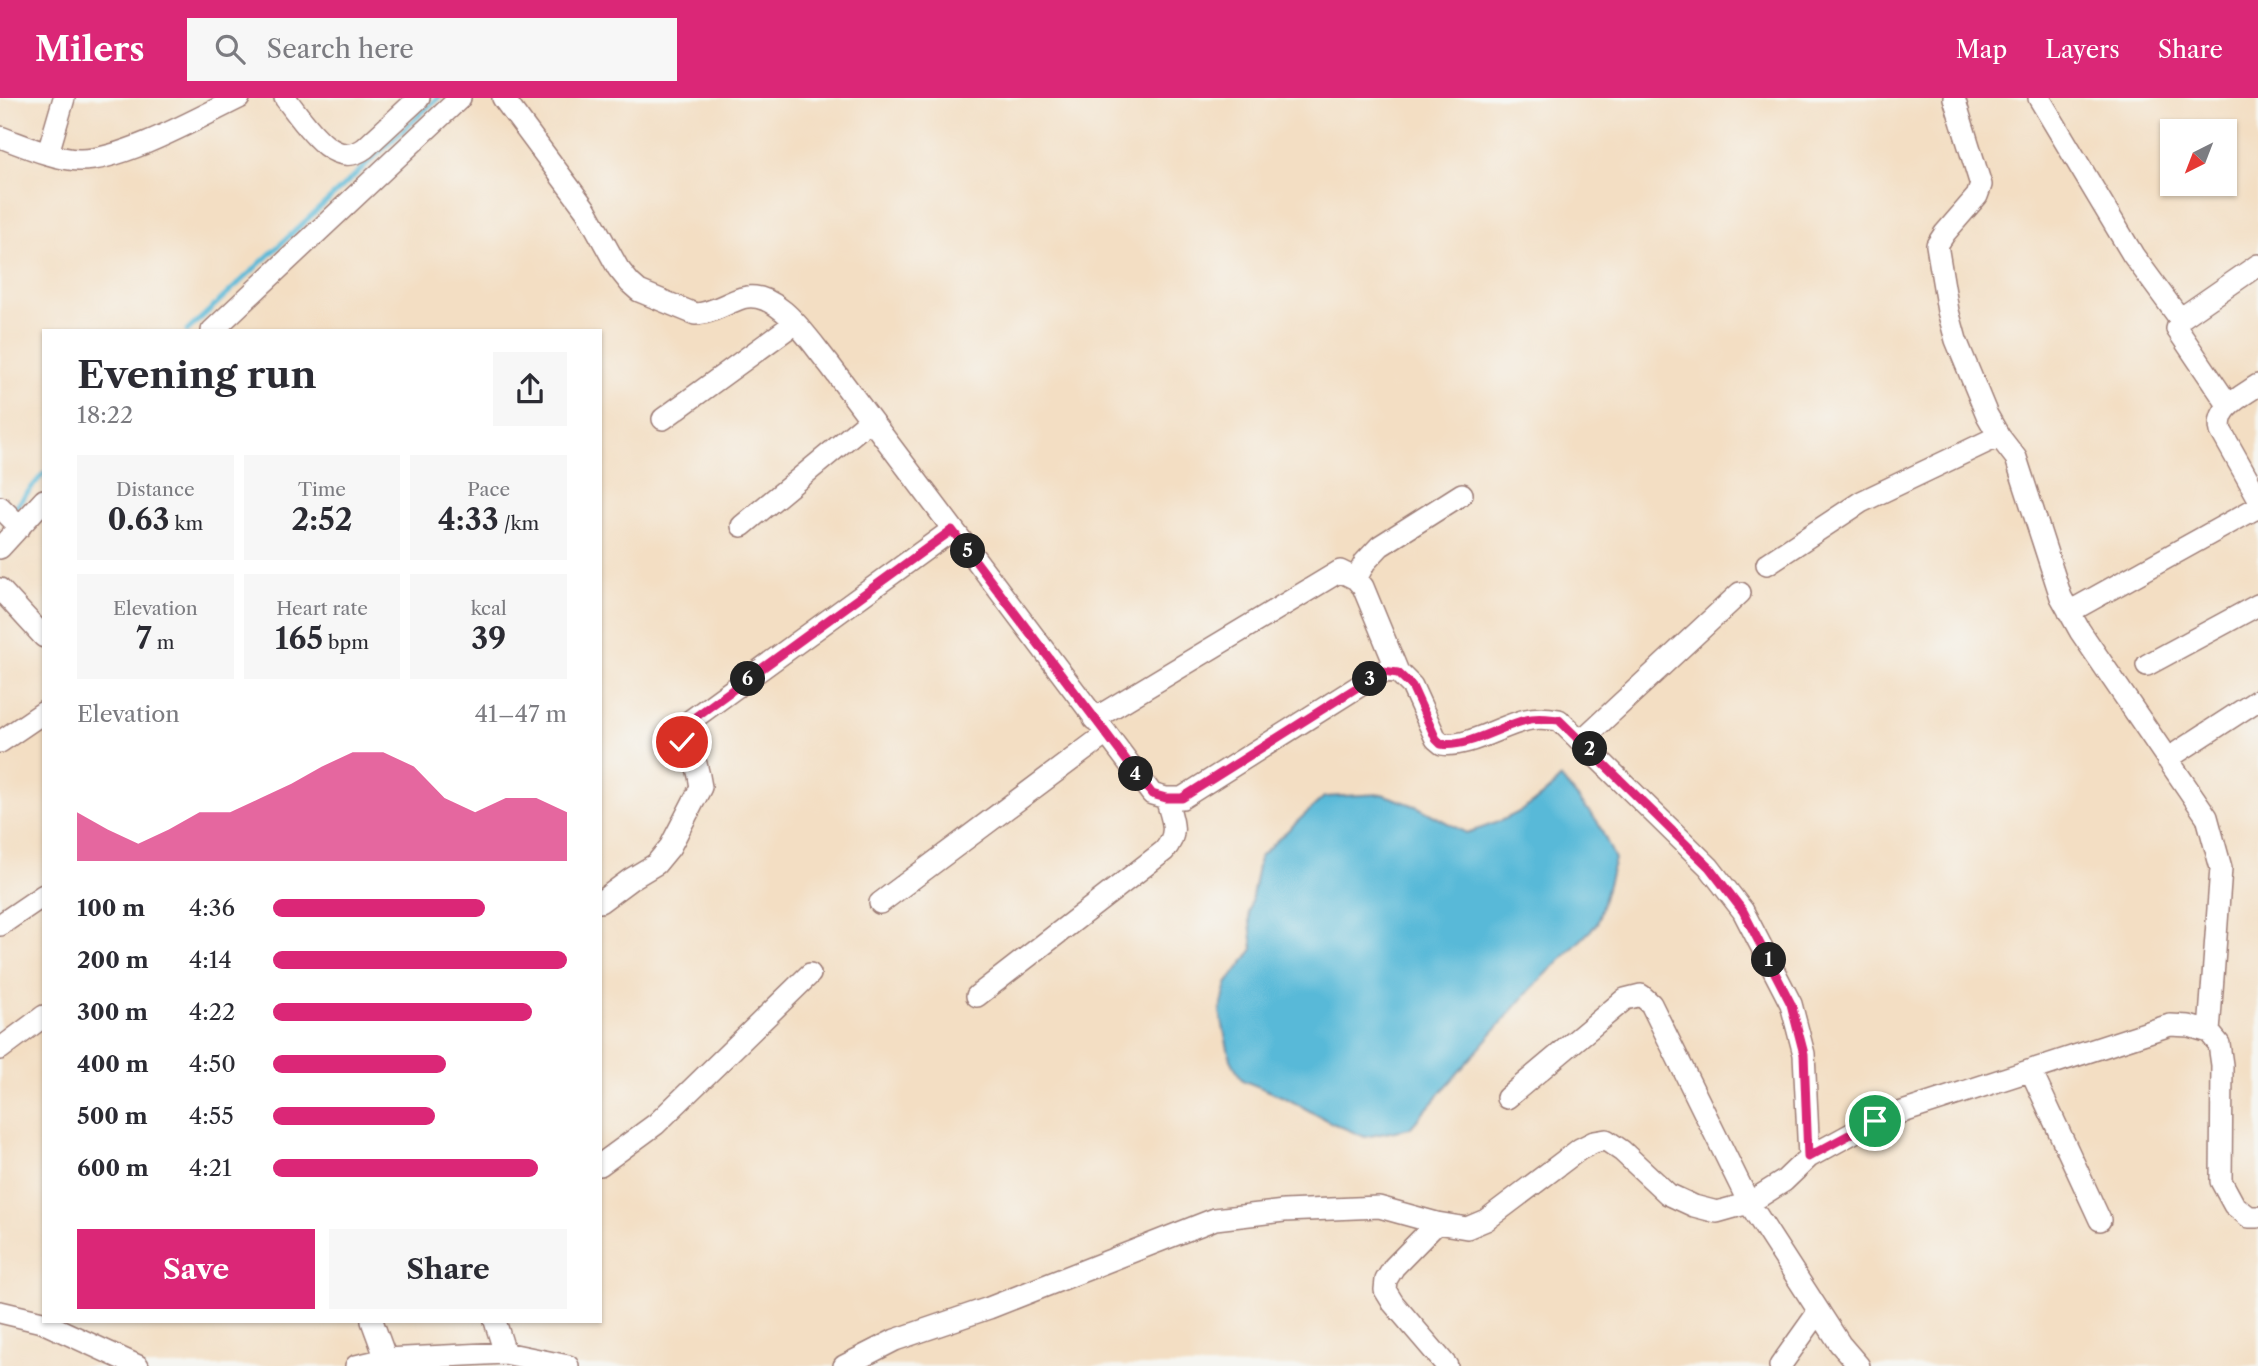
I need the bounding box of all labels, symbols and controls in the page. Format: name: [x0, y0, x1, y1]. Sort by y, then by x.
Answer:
search box: [187, 18, 677, 81]
text: Milers: [35, 29, 145, 70]
icon: search: [211, 30, 249, 68]
text: Search here: [267, 33, 414, 65]
text: Map: [1956, 35, 2007, 64]
text: Layers: [2045, 35, 2120, 64]
text: Share: [2158, 35, 2223, 64]
north arrow: [2160, 119, 2236, 196]
map controls: [2160, 119, 2237, 196]
text: Evening run: [77, 351, 317, 398]
button: share: [493, 352, 567, 426]
text: 18:22: [77, 401, 133, 429]
text: Distance: [116, 478, 195, 501]
text: Time: [298, 478, 346, 501]
text: Pace: [467, 478, 510, 501]
text: 0.63: [107, 501, 169, 538]
text: 2:52: [292, 501, 352, 538]
text: 4:33: [438, 501, 499, 538]
text: km: [169, 512, 203, 535]
text: /km: [499, 512, 539, 535]
pin: 5: [950, 533, 986, 568]
text: 5: [962, 539, 973, 562]
text: Elevation: [113, 597, 198, 620]
text: Heart rate: [276, 597, 368, 620]
text: kcal: [471, 597, 507, 620]
text: 7: [136, 620, 152, 657]
text: 165: [275, 620, 323, 657]
text: 39: [471, 620, 506, 657]
text: m: [152, 631, 175, 654]
text: bpm: [323, 631, 369, 654]
pin: 6: [730, 662, 766, 696]
pin: 3: [1352, 662, 1388, 696]
text: 6: [742, 667, 753, 690]
text: 3: [1364, 667, 1375, 690]
text: Elevation: [77, 700, 180, 728]
text: 41–47 m: [475, 700, 567, 728]
pin: [652, 712, 712, 772]
icon: check: [663, 723, 701, 761]
pin: 2: [1572, 732, 1608, 766]
text: 2: [1584, 737, 1595, 760]
pin: 4: [1118, 756, 1154, 792]
text: 4: [1130, 762, 1141, 785]
text: 100 m: [77, 894, 145, 922]
text: 4:36: [189, 894, 235, 922]
pin: 1: [1752, 942, 1786, 978]
text: 200 m: [77, 946, 149, 974]
text: 4:14: [189, 946, 232, 974]
text: 1: [1764, 948, 1773, 971]
text: 300 m: [77, 998, 148, 1026]
text: 4:22: [189, 998, 235, 1026]
text: 400 m: [77, 1050, 149, 1078]
text: 4:50: [189, 1050, 236, 1078]
pin: [1845, 1091, 1905, 1151]
text: 500 m: [77, 1102, 148, 1130]
text: 4:55: [189, 1102, 234, 1130]
icon: arrive: [1856, 1102, 1894, 1140]
text: 600 m: [77, 1154, 149, 1182]
text: 4:21: [189, 1154, 232, 1182]
button: Save: [77, 1229, 315, 1309]
button: Share: [329, 1229, 567, 1309]

